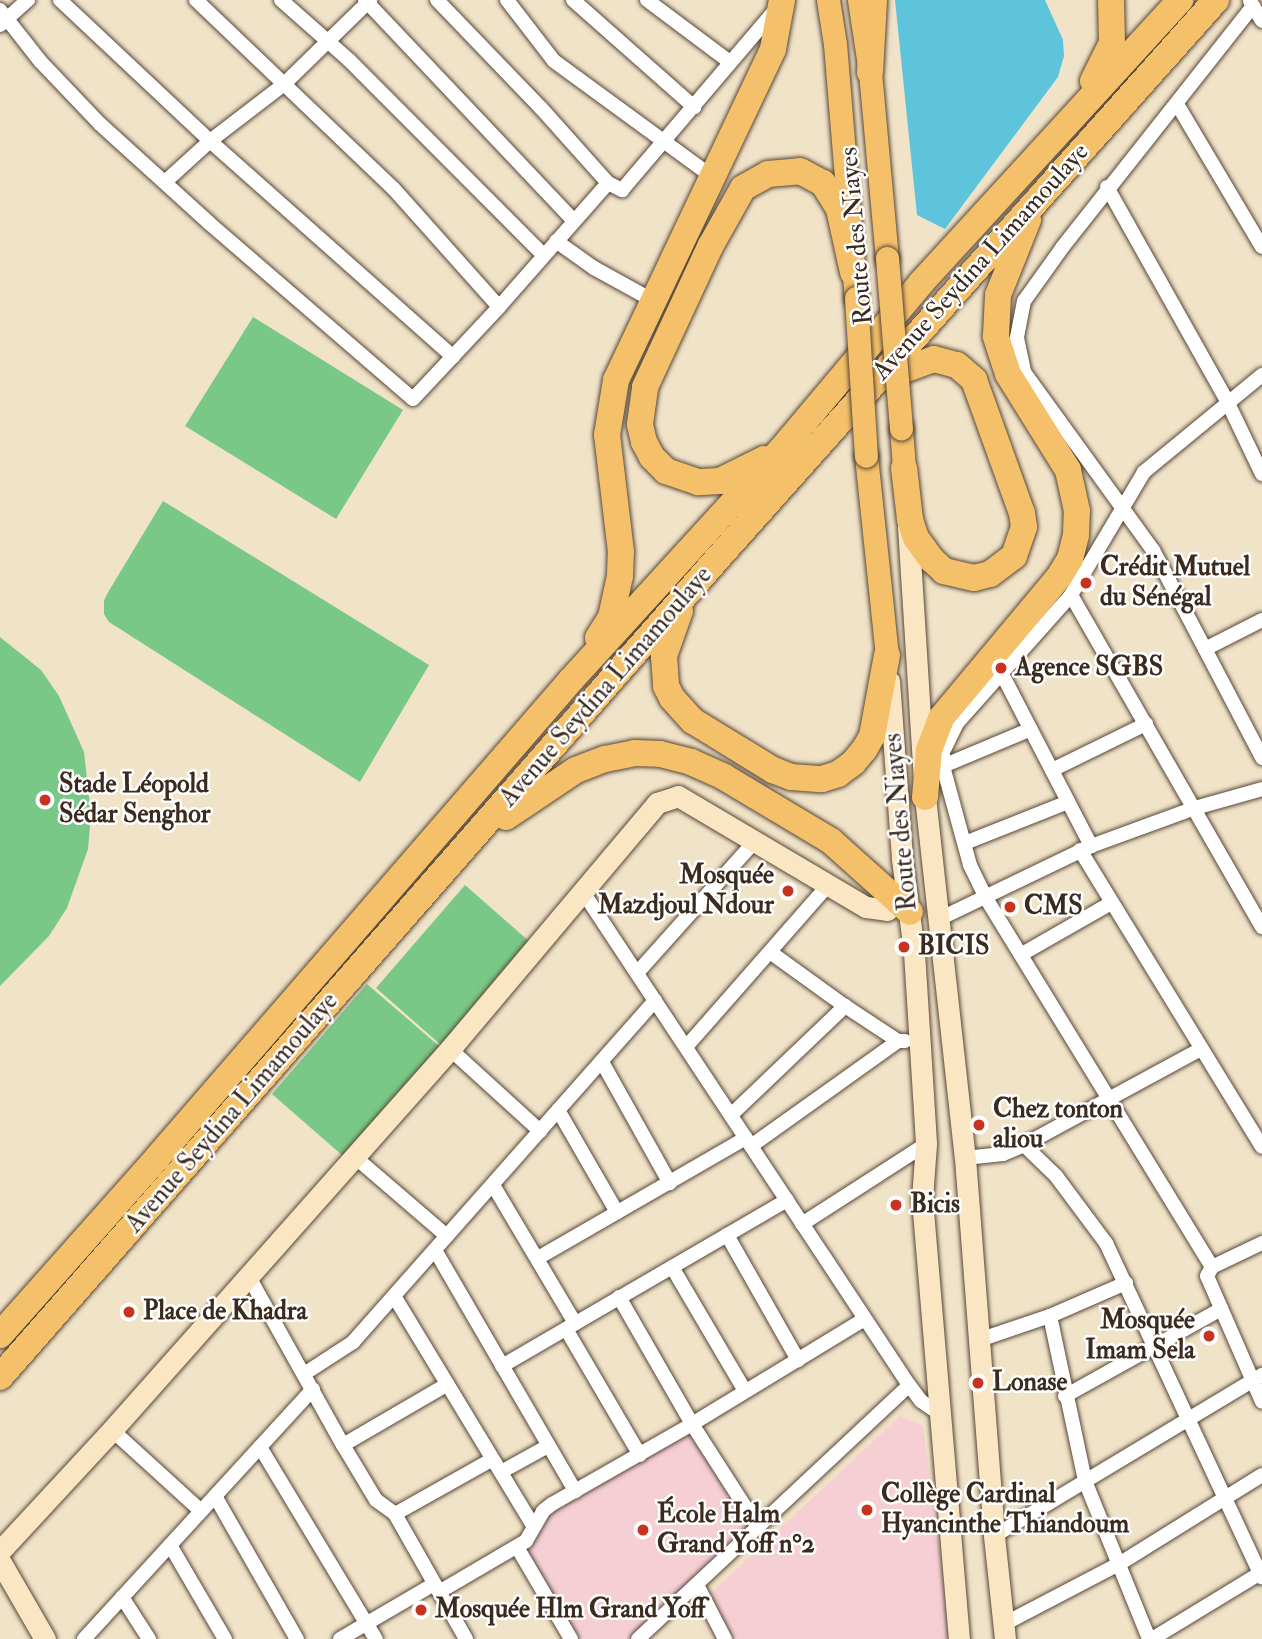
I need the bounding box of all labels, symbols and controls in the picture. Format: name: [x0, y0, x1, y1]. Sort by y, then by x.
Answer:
street label: Avenue Seydina Limamoulaye: [866, 137, 1096, 387]
street label: Route des Niayes: [834, 146, 880, 326]
place label: Crédit Mutuel du Sénégal: [1100, 552, 1250, 614]
street label: Avenue Seydina Limamoulaye: [493, 560, 719, 814]
marker: Crédit Mutuel du Sénégal: [1078, 575, 1094, 591]
place label: Agence SGBS: [1015, 652, 1163, 684]
marker: Agence SGBS: [993, 660, 1009, 676]
street label: Route des Niayes: [878, 732, 924, 912]
place label: Stade Léopold Sédar Senghor: [59, 769, 210, 830]
marker: Stade Léopold Sédar Senghor: [37, 792, 53, 808]
place label: Mosquée Mazdjoul Ndour: [598, 860, 774, 922]
marker: Mosquée Mazdjoul Ndour: [780, 883, 796, 899]
place label: CMS: [1024, 891, 1083, 923]
marker: CMS: [1002, 899, 1018, 915]
place label: BICIS: [918, 931, 989, 963]
marker: BICIS: [896, 939, 912, 955]
street label: Avenue Seydina Limamoulaye: [119, 986, 345, 1240]
place label: Chez tonton aliou: [993, 1094, 1123, 1156]
marker: Chez tonton aliou: [971, 1117, 987, 1133]
place label: Bicis: [910, 1189, 960, 1221]
marker: Bicis: [888, 1197, 904, 1213]
place label: Place de Khadra: [143, 1296, 307, 1328]
marker: Place de Khadra: [121, 1304, 137, 1320]
place label: Mosquée Imam Sela: [1085, 1305, 1195, 1366]
marker: Mosquée Imam Sela: [1201, 1328, 1217, 1344]
place label: Lonase: [992, 1367, 1067, 1399]
marker: Lonase: [970, 1375, 986, 1391]
place label: Collège Cardinal Hyancinthe Thiandoum: [881, 1479, 1129, 1540]
place label: École Halm Grand Yoff n°2: [657, 1499, 815, 1560]
marker: Collège Cardinal Hyancinthe Thiandoum: [859, 1502, 875, 1518]
marker: École Halm Grand Yoff n°2: [635, 1522, 651, 1538]
place label: Mosquée Hlm Grand Yoff: [435, 1594, 705, 1626]
marker: Mosquée Hlm Grand Yoff: [413, 1602, 429, 1618]

